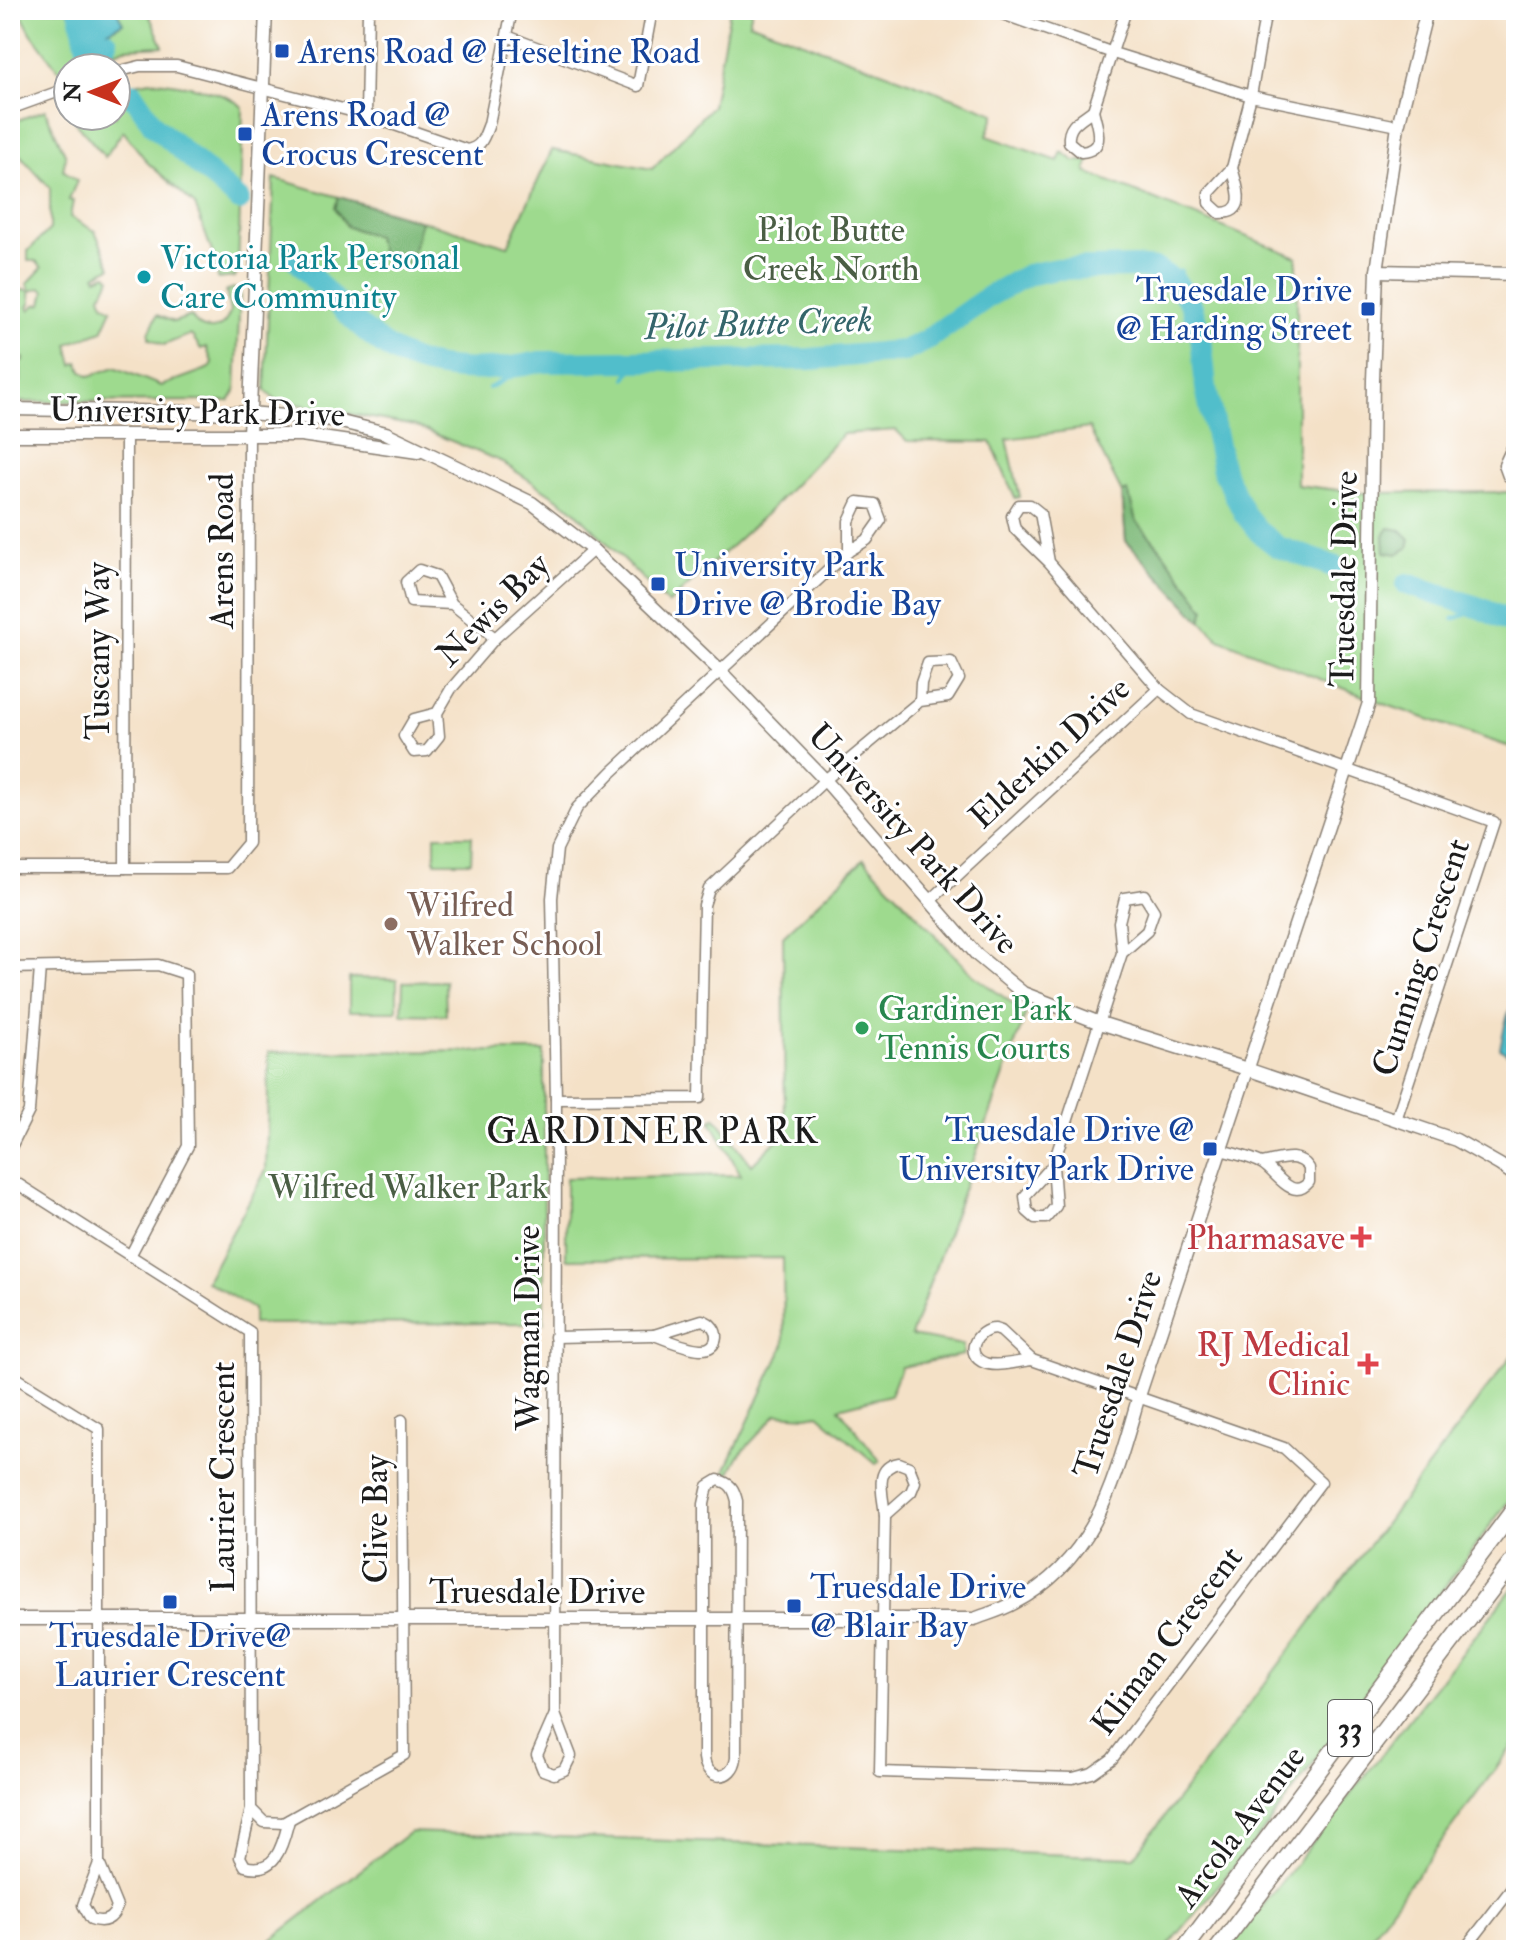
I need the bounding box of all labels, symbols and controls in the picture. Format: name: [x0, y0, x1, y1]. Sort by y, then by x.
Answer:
place label: Arens Road @ Heseltine Road: [297, 31, 700, 74]
marker: Arens Road @ Heseltine Road: [273, 42, 291, 60]
north arrow: [52, 52, 132, 132]
text: N: [59, 82, 87, 103]
place label: Arens Road @ Crocus Crescent: [260, 94, 484, 176]
marker: Arens Road @ Crocus Crescent: [236, 125, 254, 143]
park label: Pilot Butte Creek North: [743, 209, 919, 291]
place label: Victoria Park Personal Care Community: [160, 237, 460, 319]
marker: Victoria Park Personal Care Community: [135, 268, 153, 286]
place label: Truesdale Drive @ Harding Street: [1115, 269, 1352, 351]
water label: Pilot Butte Creek: [642, 297, 873, 350]
marker: Truesdale Drive @ Harding Street: [1359, 300, 1377, 318]
street label: University Park Drive: [49, 388, 345, 437]
street label: Truesdale Drive: [1321, 471, 1368, 687]
street label: Arens Road: [201, 473, 244, 630]
street label: Newis Bay: [427, 543, 560, 676]
place label: University Park Drive @ Brodie Bay: [674, 544, 942, 626]
street label: Tuscany Way: [77, 561, 120, 740]
marker: University Park Drive @ Brodie Bay: [649, 575, 667, 593]
street label: Elderkin Drive: [961, 668, 1139, 839]
street label: University Park Drive: [798, 715, 1028, 963]
street label: Cunning Crescent: [1363, 833, 1480, 1082]
place label: Wilfred Walker School: [406, 884, 603, 966]
marker: Wilfred Walker School: [382, 915, 400, 933]
place label: Gardiner Park Tennis Courts: [878, 988, 1072, 1070]
marker: Gardiner Park Tennis Courts: [853, 1019, 871, 1037]
district label: GARDINER PARK: [486, 1109, 820, 1154]
place label: Truesdale Drive @ University Park Drive: [898, 1109, 1194, 1191]
marker: Truesdale Drive @ University Park Drive: [1201, 1140, 1219, 1158]
park label: Wilfred Walker Park: [267, 1166, 548, 1209]
place label: Pharmasave: [1187, 1217, 1345, 1260]
street label: Wagman Drive: [507, 1225, 550, 1432]
marker: Pharmasave: [1352, 1228, 1370, 1246]
street label: Truesdale Drive: [1065, 1265, 1172, 1484]
place label: RJ Medical Clinic: [1197, 1324, 1350, 1406]
marker: RJ Medical Clinic: [1357, 1353, 1379, 1375]
street label: Laurier Crescent: [202, 1361, 245, 1593]
street label: Clive Bay: [355, 1453, 398, 1584]
street label: Kliman Crescent: [1082, 1538, 1252, 1744]
place label: Truesdale Drive @ Blair Bay: [810, 1566, 1026, 1648]
street label: Truesdale Drive: [429, 1571, 645, 1614]
marker: Truesdale Drive@ Laurier Crescent: [161, 1593, 179, 1611]
marker: Truesdale Drive @ Blair Bay: [785, 1597, 803, 1615]
place label: Truesdale Drive@ Laurier Crescent: [49, 1615, 291, 1697]
road number: 33: [1328, 1700, 1372, 1756]
street label: Arcola Avenue: [1165, 1737, 1315, 1917]

